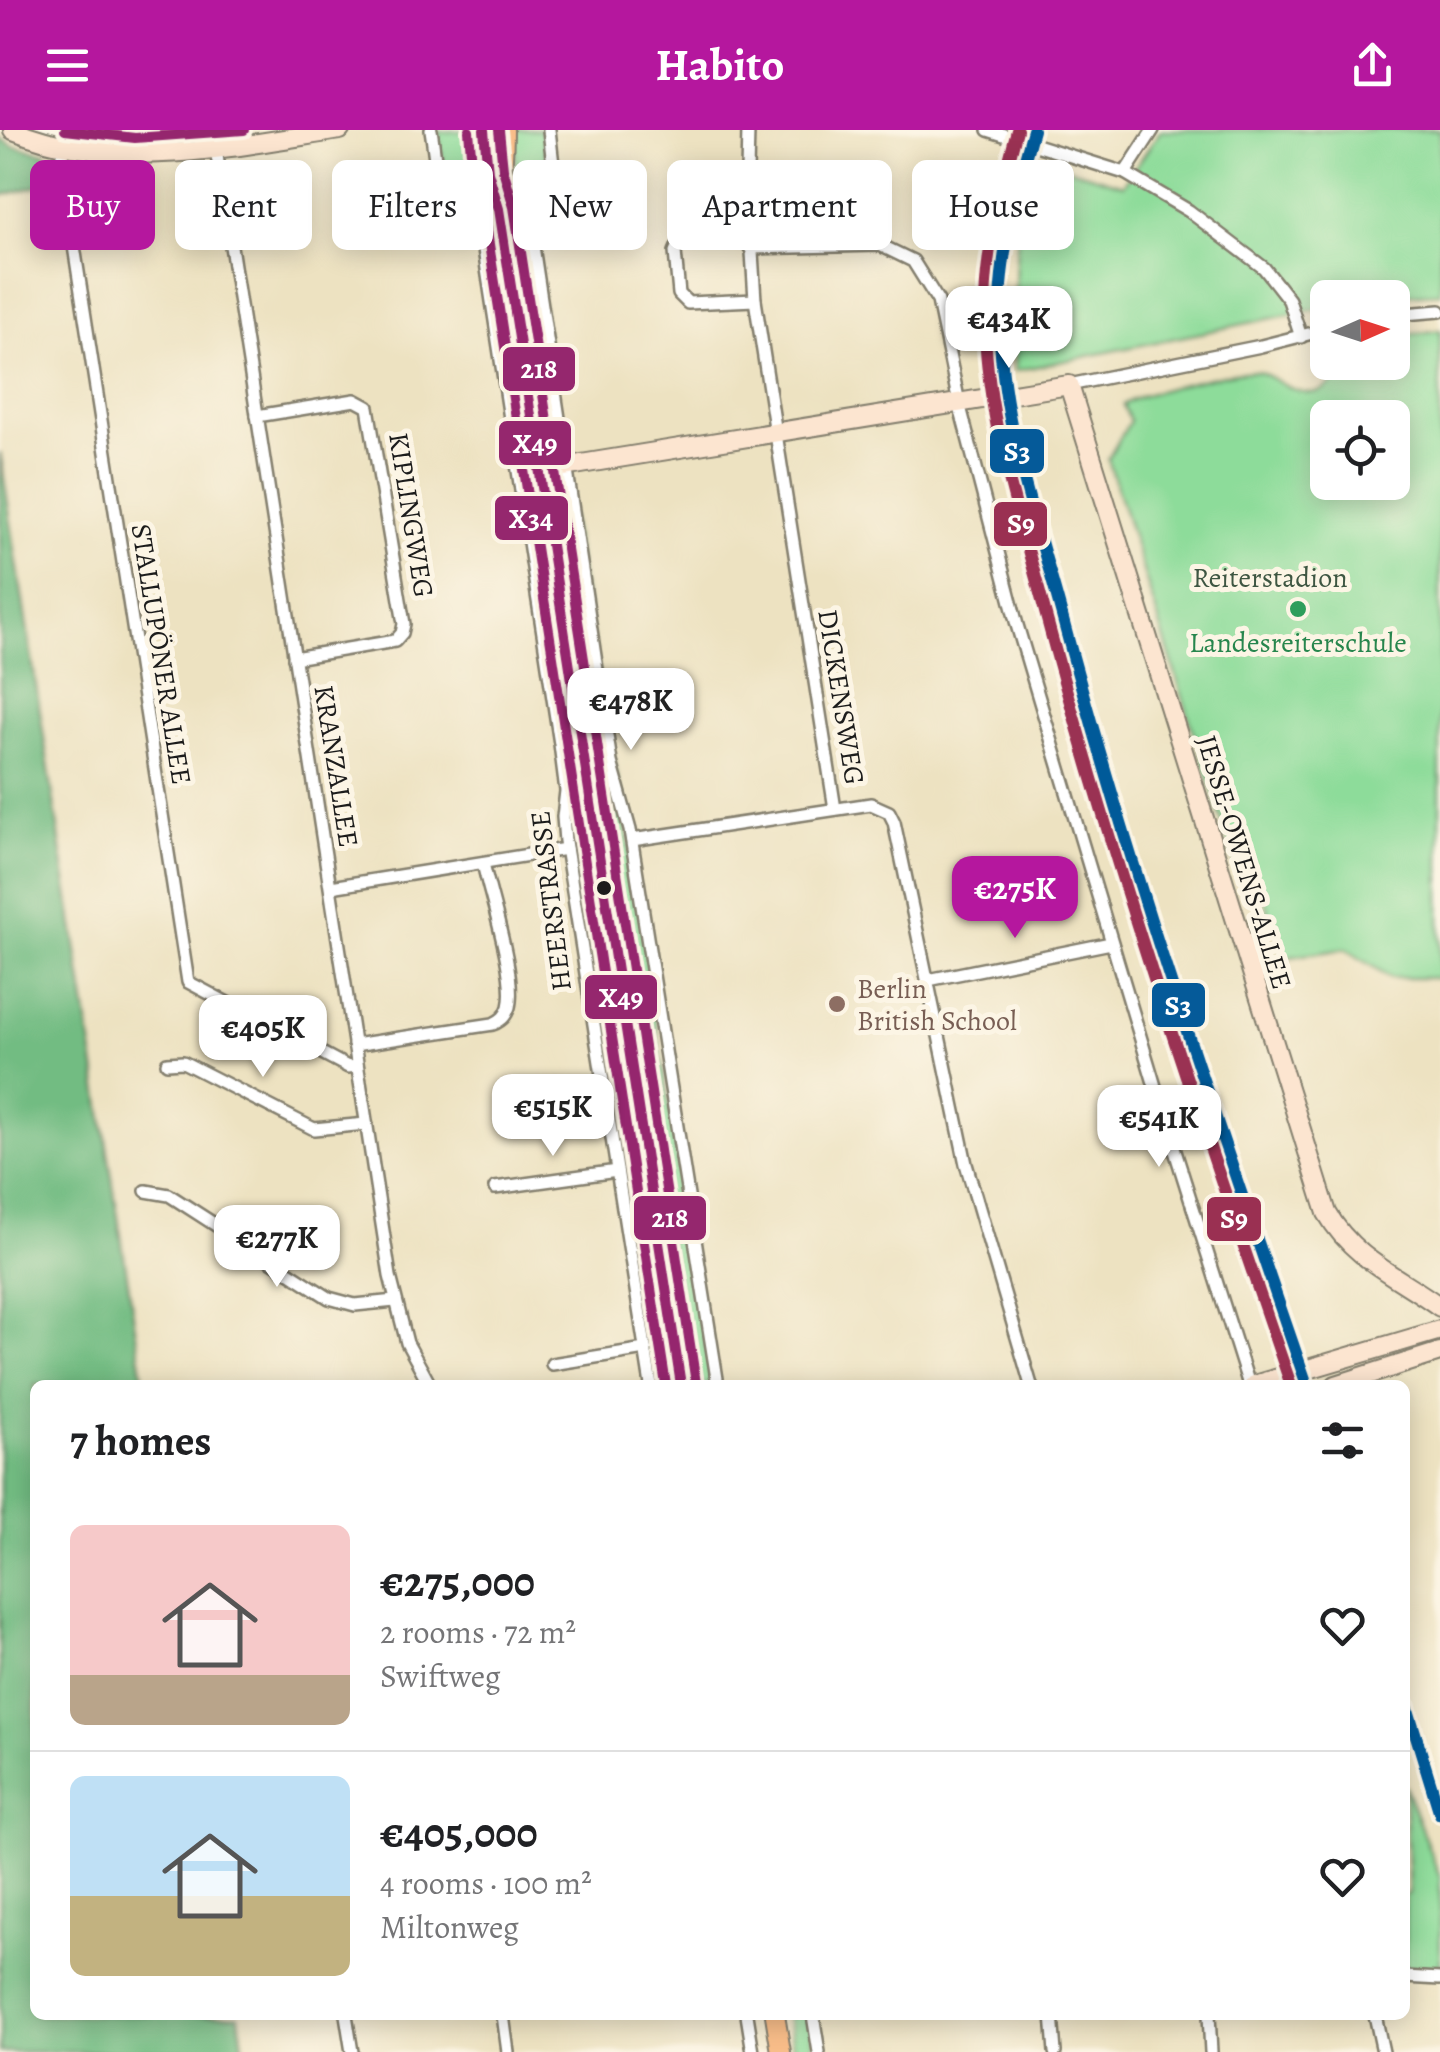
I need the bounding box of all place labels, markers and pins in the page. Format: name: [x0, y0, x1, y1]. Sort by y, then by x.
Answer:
pin: €434K: [939, 286, 1079, 371]
marker: Landesreiterschule: [1287, 598, 1309, 620]
place label: Landesreiterschule: [1189, 624, 1407, 662]
pin: €478K: [561, 668, 701, 753]
pin: €275K: [945, 856, 1085, 941]
unlabelled marker: [594, 878, 614, 898]
place label: Berlin British School: [857, 970, 1017, 1040]
marker: Berlin British School: [826, 993, 848, 1015]
pin: €405K: [193, 995, 333, 1080]
pin: €515K: [483, 1074, 623, 1159]
pin: €541K: [1089, 1085, 1229, 1170]
pin: €277K: [207, 1205, 347, 1290]

